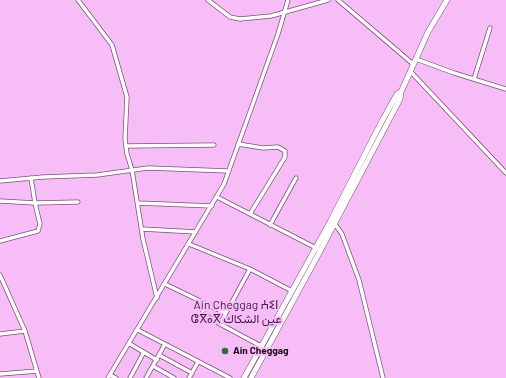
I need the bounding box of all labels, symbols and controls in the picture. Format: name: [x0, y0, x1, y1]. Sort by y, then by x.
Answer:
district label: Ain Cheggag ⵄⵉⵏ ⵛⴳⴰⴳ عين الشكاك: [191, 298, 281, 326]
place label: Ain Cheggag: [233, 345, 289, 357]
marker: Ain Cheggag: [220, 346, 230, 356]

